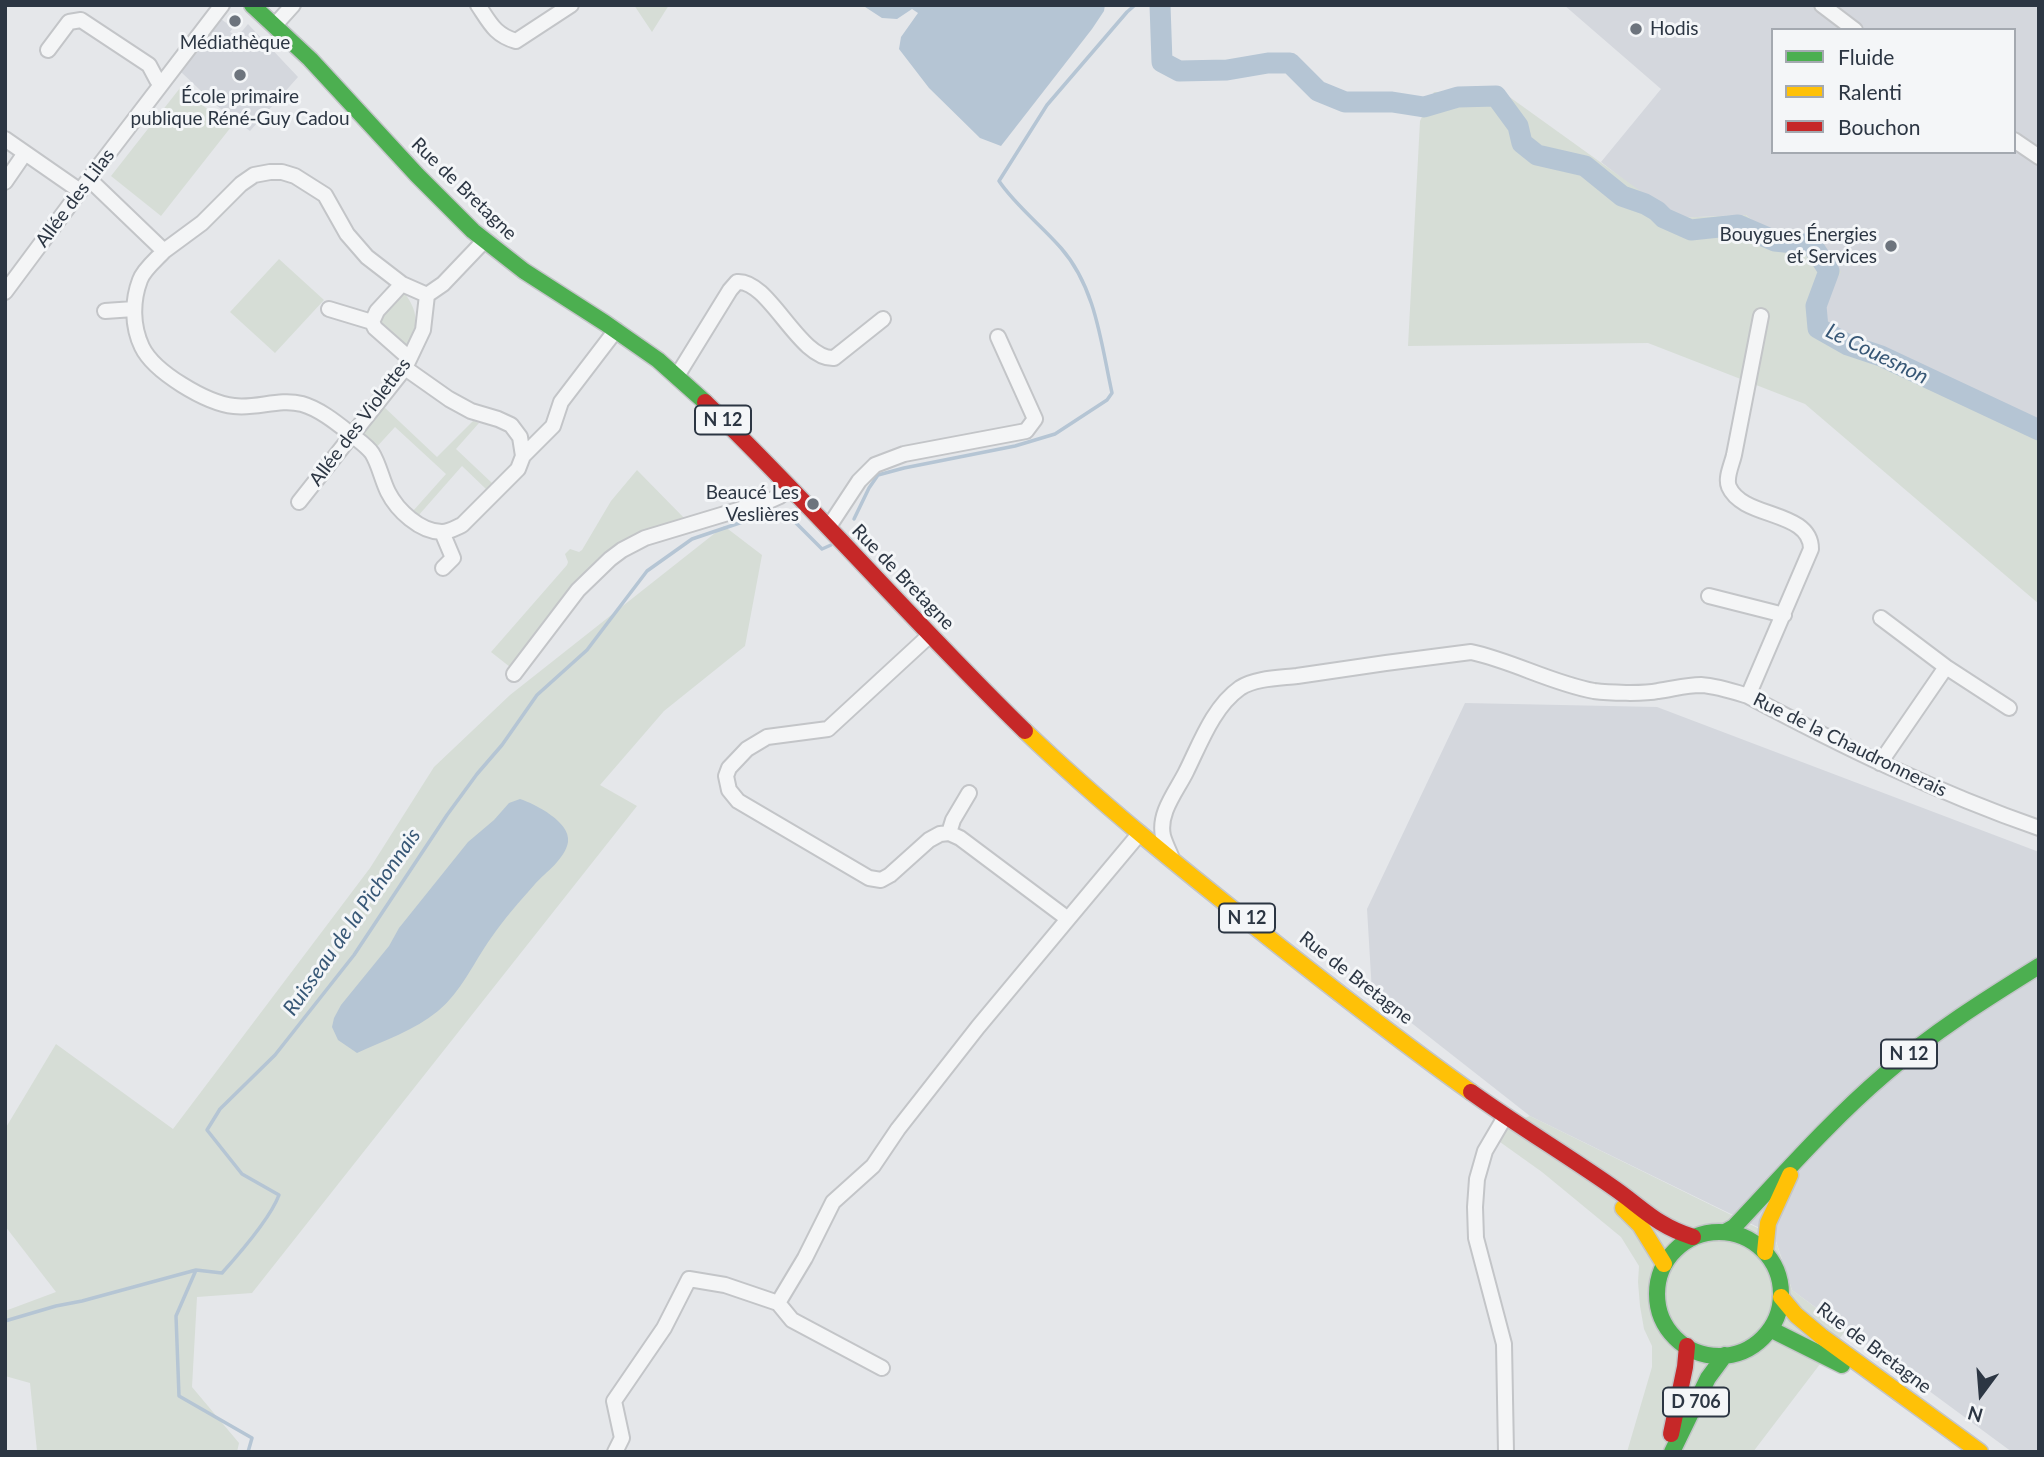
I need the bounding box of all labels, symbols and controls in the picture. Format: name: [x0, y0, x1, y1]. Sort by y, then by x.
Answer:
marker: Médiathèque: [227, 13, 243, 29]
place label: Hodis: [1650, 18, 1698, 40]
marker: Hodis: [1628, 21, 1644, 37]
legend: [1771, 28, 2016, 154]
place label: Médiathèque: [180, 32, 290, 54]
text: Fluide: [1838, 44, 1894, 69]
marker: École primaire publique Réné-Guy Cadou: [232, 67, 248, 83]
text: Ralenti: [1838, 79, 1902, 104]
place label: École primaire publique Réné-Guy Cadou: [130, 86, 350, 130]
text: Bouchon: [1838, 114, 1920, 139]
street label: Rue de Bretagne: [406, 133, 522, 245]
street label: Allée des Lilas: [31, 144, 119, 252]
place label: Bouygues Énergies et Services: [1720, 224, 1877, 268]
marker: Bouygues Énergies et Services: [1883, 238, 1899, 254]
water label: Le Couesnon: [1822, 318, 1932, 390]
street label: Allée des Violettes: [304, 354, 416, 490]
road number: N 12: [695, 406, 751, 434]
place label: Beaucé Les Veslières: [706, 482, 799, 526]
marker: Beaucé Les Veslières: [805, 496, 821, 512]
street label: Rue de Bretagne: [847, 519, 959, 635]
street label: Rue de la Chaudronnerais: [1749, 688, 1951, 802]
water label: Ruisseau de la Pichonnais: [278, 824, 426, 1020]
road number: N 12: [1219, 903, 1275, 932]
street label: Rue de Bretagne: [1295, 927, 1417, 1029]
road number: N 12: [1881, 1040, 1937, 1069]
street label: Rue de Bretagne: [1812, 1297, 1936, 1399]
north arrow: [1946, 1359, 2016, 1429]
road number: D 706: [1663, 1387, 1729, 1416]
text: N: [1965, 1402, 1985, 1428]

